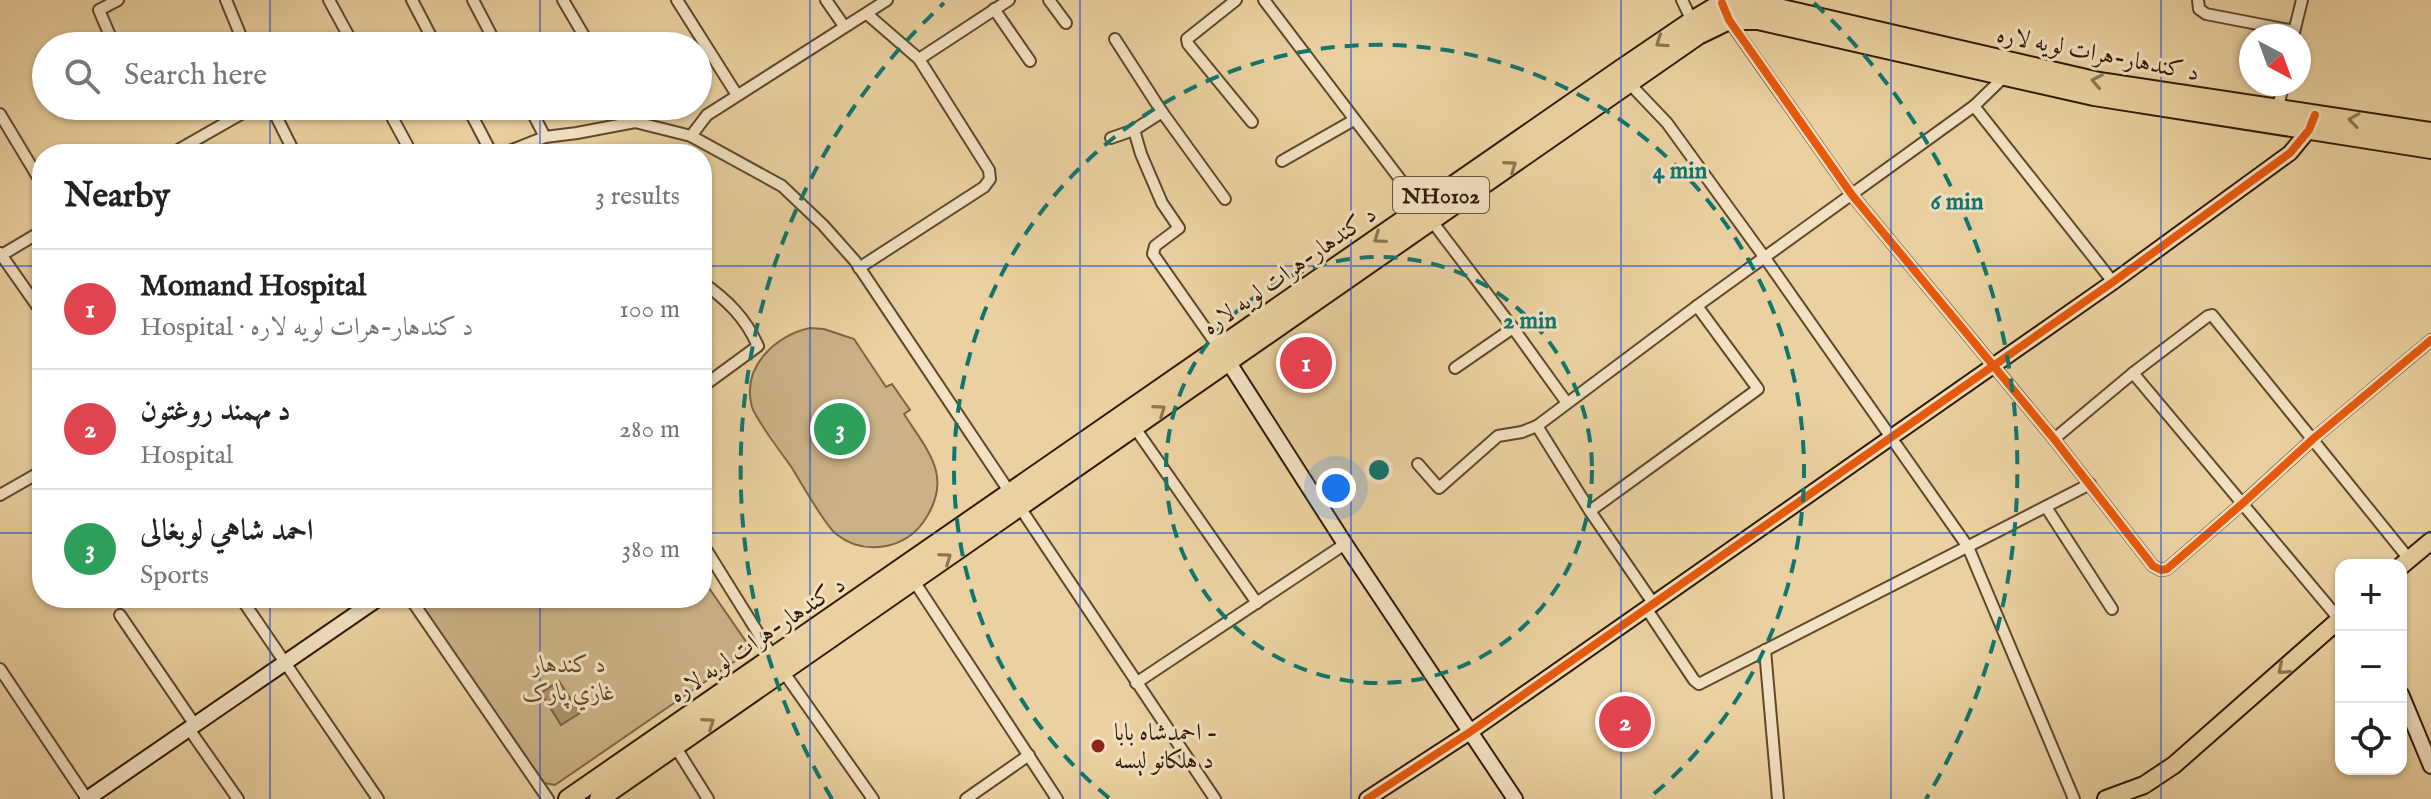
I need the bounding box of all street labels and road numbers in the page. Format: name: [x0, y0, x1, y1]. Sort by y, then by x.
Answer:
street label: د کندهار-هرات لويه لاره: [1994, 20, 2202, 89]
road number: NH0102: [1393, 177, 1489, 213]
street label: د کندهار-هرات لويه لاره: [1197, 199, 1383, 343]
street label: د کندهار-هرات لويه لاره: [664, 570, 852, 711]

